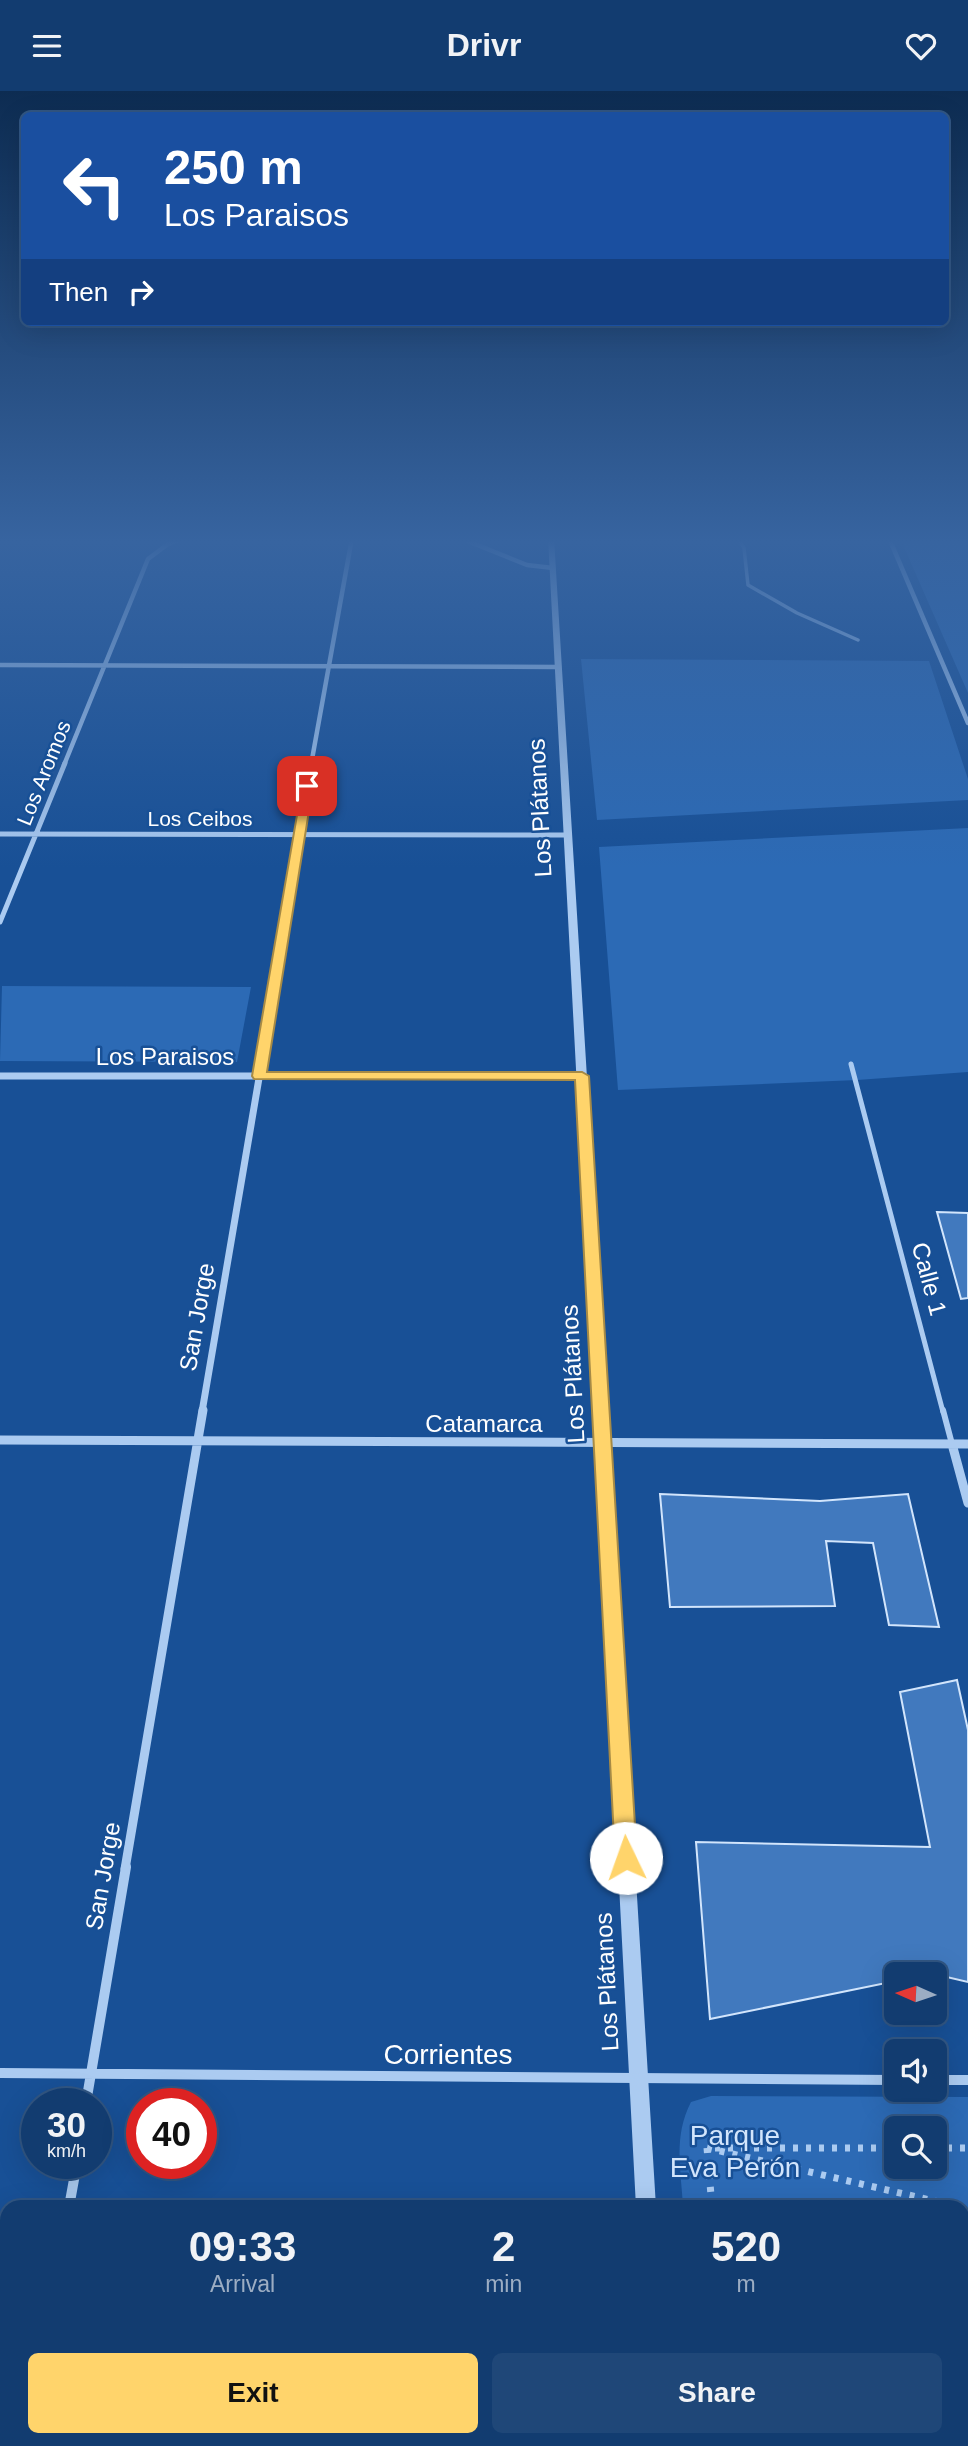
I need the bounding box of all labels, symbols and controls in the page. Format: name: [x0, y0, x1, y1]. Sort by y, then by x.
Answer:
icon: menu: [28, 27, 66, 65]
text: Drivr: [447, 27, 521, 63]
icon: heart: [902, 27, 940, 65]
icon: left: [49, 140, 140, 231]
text: 250 m: [164, 140, 303, 194]
text: Los Paraisos: [164, 197, 349, 233]
icon: right: [122, 273, 160, 311]
text: Then: [49, 277, 108, 307]
street label: Los Aromos: [12, 717, 75, 829]
street label: Los Plátanos: [522, 738, 557, 878]
pin: [277, 756, 337, 816]
icon: arrive: [288, 767, 326, 805]
street label: Los Ceibos: [147, 807, 253, 830]
street label: Los Paraisos: [96, 1043, 234, 1070]
street label: Calle 1: [907, 1239, 952, 1318]
street label: San Jorge: [174, 1261, 219, 1373]
street label: Los Plátanos: [555, 1304, 590, 1444]
street label: Catamarca: [425, 1410, 543, 1437]
street label: San Jorge: [80, 1820, 125, 1932]
position arrow: [589, 1821, 663, 1895]
street label: Los Plátanos: [589, 1912, 624, 2052]
north arrow: [884, 1962, 947, 2025]
map controls: [884, 1962, 947, 2179]
street label: Corrientes: [383, 2039, 513, 2070]
button: sound: [884, 2039, 947, 2102]
speed limit sign: 40: [126, 2088, 217, 2179]
text: 30: [47, 2105, 86, 2144]
button: search: [884, 2116, 947, 2179]
park label: Parque Eva Perón: [670, 2120, 800, 2183]
text: km/h: [47, 2141, 86, 2161]
text: 09:33: [189, 2223, 296, 2270]
text: 2: [492, 2223, 515, 2270]
text: 520: [711, 2223, 781, 2270]
text: Arrival: [210, 2271, 275, 2297]
text: min: [485, 2271, 522, 2297]
text: m: [737, 2271, 756, 2297]
button: Exit: [28, 2353, 478, 2433]
button: Share: [492, 2353, 942, 2433]

